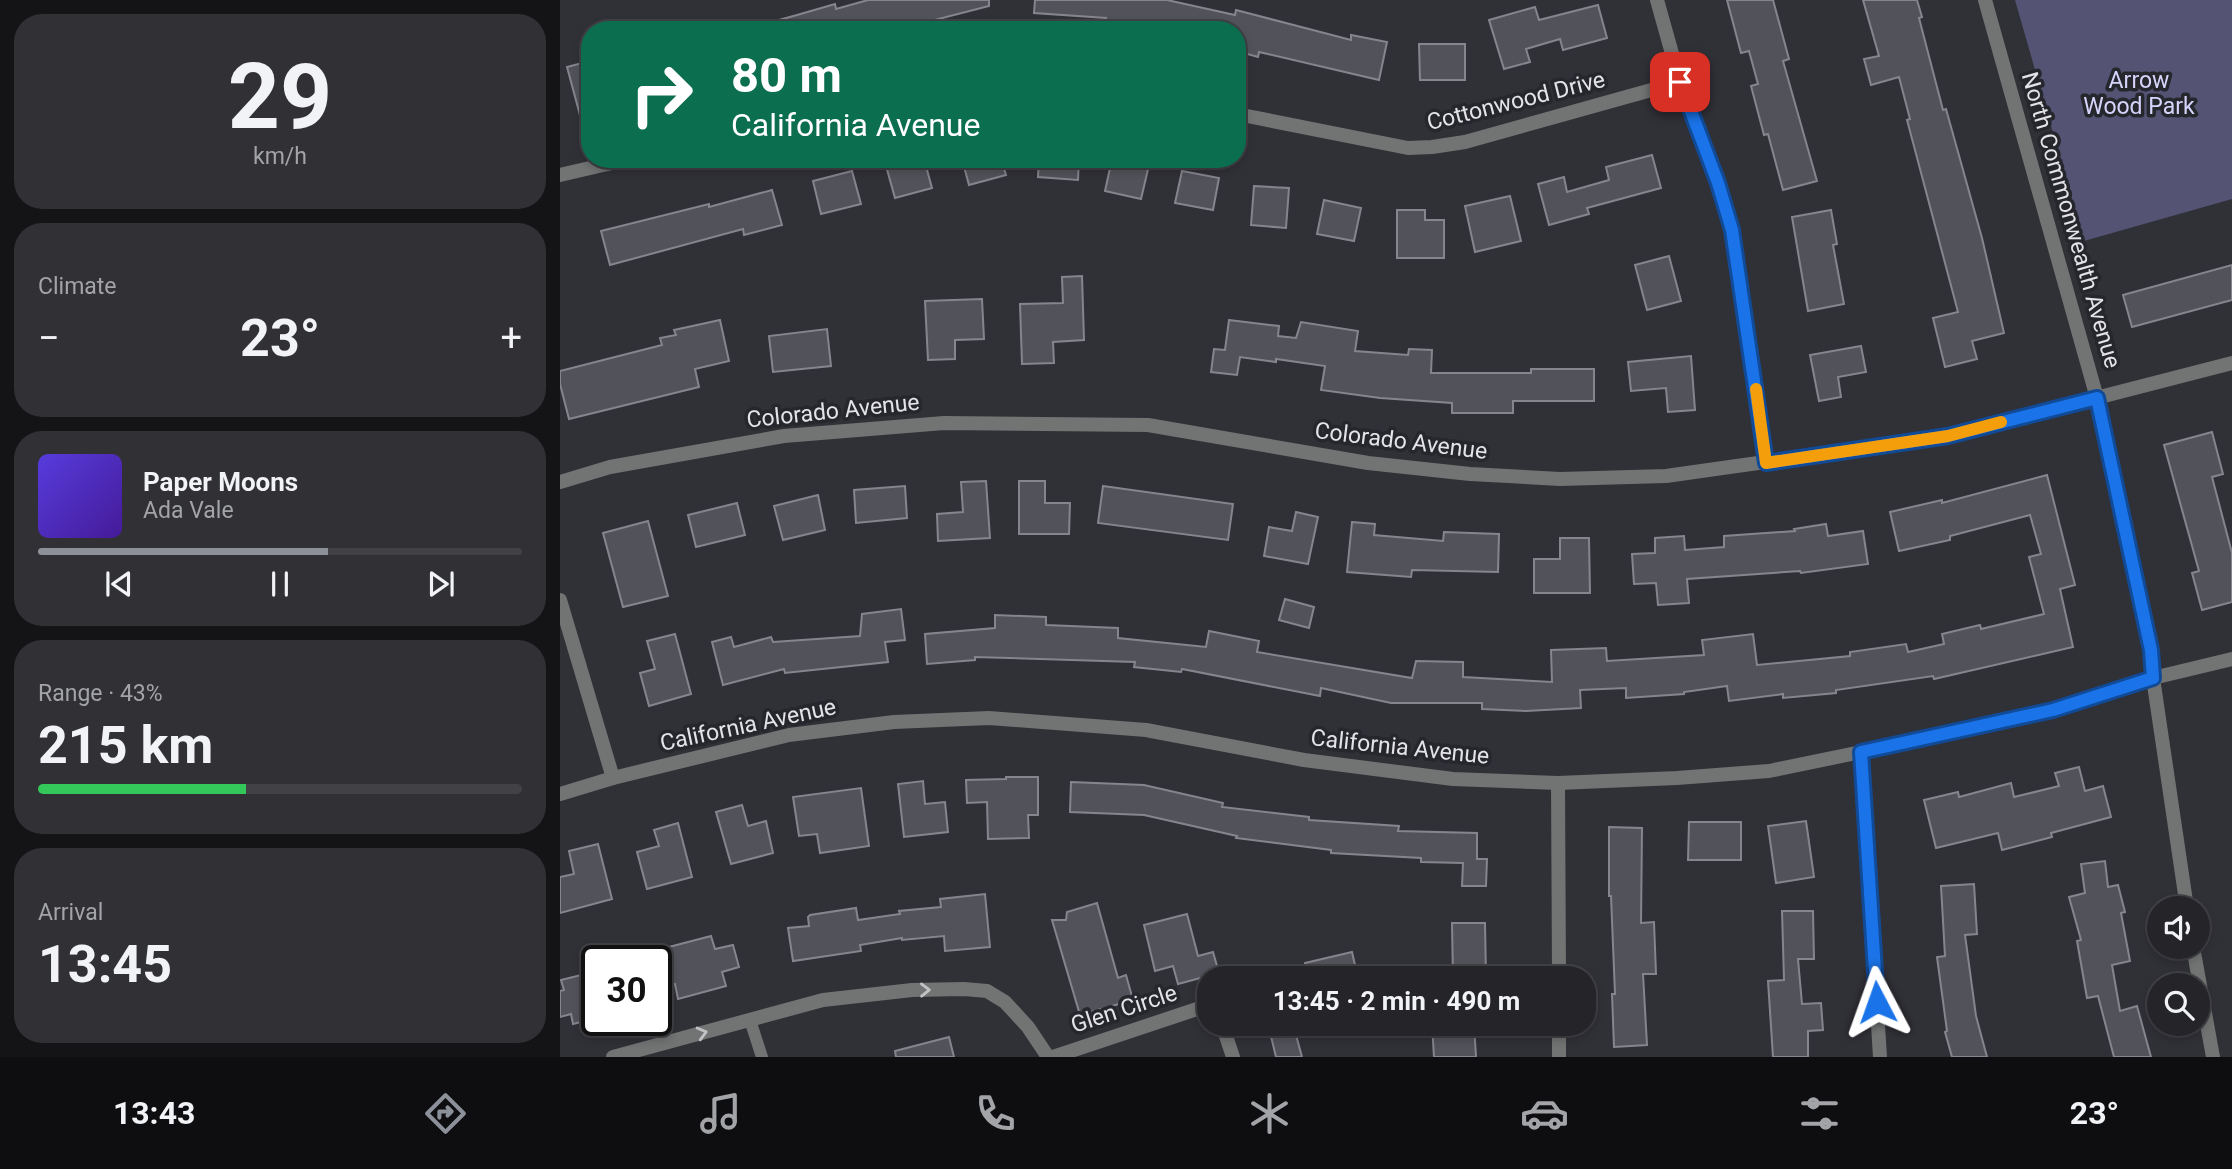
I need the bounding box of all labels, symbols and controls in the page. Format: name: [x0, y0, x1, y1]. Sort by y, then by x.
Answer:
text: 29: [228, 44, 332, 150]
text: 80 m: [731, 47, 842, 104]
icon: right: [616, 49, 707, 140]
pin: [1650, 52, 1710, 112]
icon: arrive: [1661, 63, 1699, 101]
street label: Cottonwood Drive: [1424, 66, 1608, 136]
park label: Arrow Wood Park: [2083, 67, 2195, 120]
street label: North Commonwealth Avenue: [2016, 69, 2126, 371]
text: California Avenue: [731, 106, 980, 144]
text: km/h: [253, 143, 307, 170]
text: Climate: [38, 273, 117, 300]
text: 23°: [240, 308, 320, 369]
text: −: [38, 316, 60, 360]
text: +: [500, 316, 522, 360]
street label: Colorado Avenue: [745, 388, 921, 434]
street label: Colorado Avenue: [1313, 417, 1489, 465]
text: Paper Moons: [143, 467, 298, 497]
text: Ada Vale: [143, 497, 234, 524]
icon: previous: [100, 565, 138, 603]
icon: pause: [261, 565, 299, 603]
icon: next: [422, 565, 460, 603]
text: Range · 43%: [38, 680, 163, 707]
street label: California Avenue: [658, 693, 838, 757]
text: 215 km: [38, 715, 213, 776]
street label: California Avenue: [1309, 724, 1491, 770]
map controls: [2147, 896, 2210, 1036]
button: sound: [2147, 896, 2210, 959]
text: Arrival: [38, 899, 103, 926]
text: 13:45: [38, 934, 172, 995]
speed limit sign: 30: [581, 945, 672, 1036]
position arrow: [1840, 965, 1914, 1039]
button: search: [2147, 973, 2210, 1036]
street label: Glen Circle: [1068, 979, 1180, 1039]
one-way arrow: [920, 982, 931, 998]
text: 13:45 · 2 min · 490 m: [1273, 986, 1520, 1016]
one-way arrow: [696, 1027, 708, 1041]
icon: directions: [421, 1089, 470, 1138]
icon: music: [696, 1089, 745, 1138]
icon: phone: [971, 1089, 1020, 1138]
icon: climate: [1245, 1089, 1294, 1138]
icon: car: [1520, 1089, 1569, 1138]
icon: filters: [1795, 1089, 1844, 1138]
text: 13:43: [113, 1094, 195, 1132]
text: 23°: [2070, 1094, 2119, 1132]

